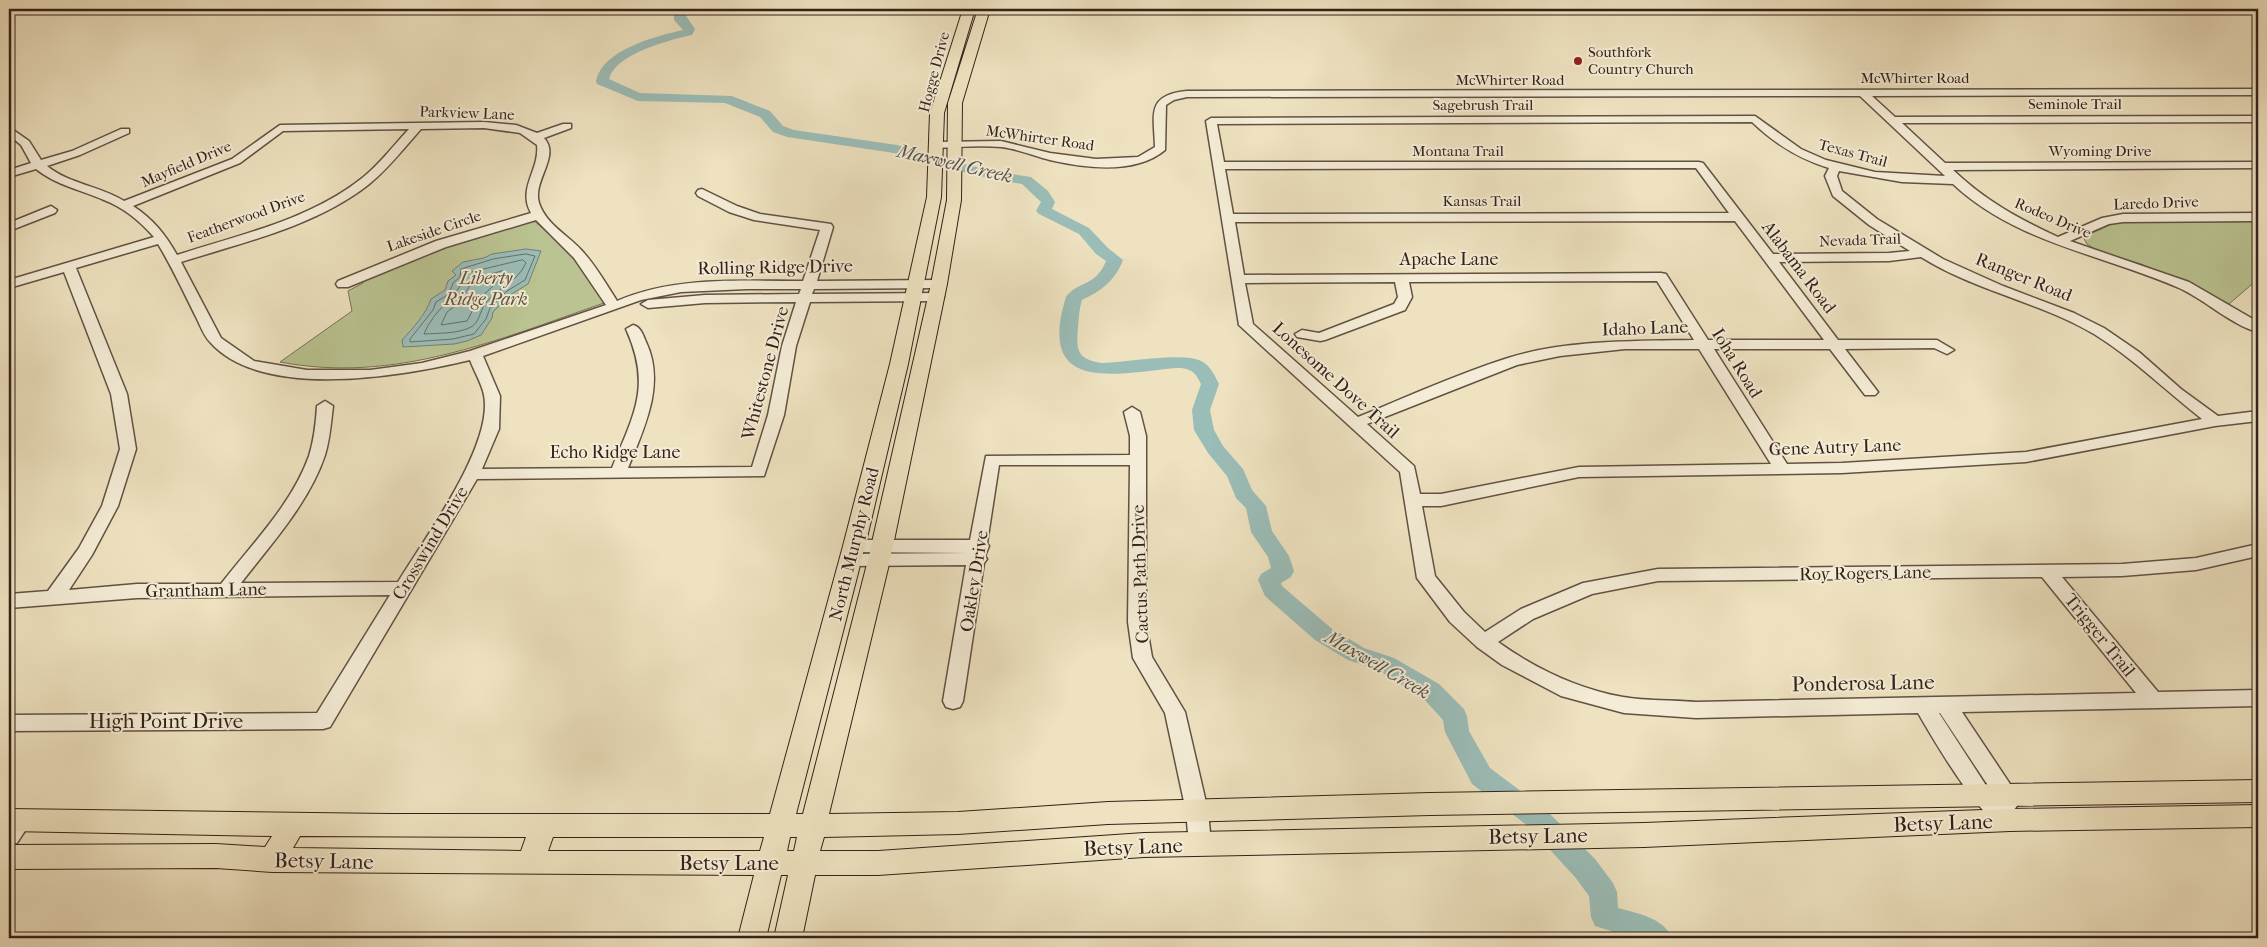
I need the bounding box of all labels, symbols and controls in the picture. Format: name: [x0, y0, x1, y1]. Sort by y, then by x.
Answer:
street label: Hogge Drive: [915, 29, 954, 114]
place label: Southfork Country Church: [1588, 43, 1694, 78]
marker: Southfork Country Church: [1572, 55, 1584, 67]
street label: McWhirter Road: [1861, 69, 1970, 87]
street label: McWhirter Road: [1456, 71, 1565, 89]
street label: Seminole Trail: [2028, 95, 2122, 113]
street label: Sagebrush Trail: [1433, 96, 1533, 114]
street label: Parkview Lane: [419, 102, 516, 124]
street label: McWhirter Road: [985, 122, 1096, 155]
street label: Texas Trail: [1817, 135, 1889, 171]
street label: Mayfield Drive: [138, 137, 234, 191]
water label: Maxwell Creek: [893, 140, 1015, 188]
street label: Montana Trail: [1412, 142, 1504, 160]
street label: Wyoming Drive: [2047, 142, 2152, 160]
street label: Featherwood Drive: [185, 187, 308, 247]
street label: Kansas Trail: [1443, 192, 1521, 210]
street label: Laredo Drive: [2113, 192, 2200, 213]
street label: Rodeo Drive: [2012, 194, 2094, 242]
street label: Lakeside Circle: [385, 206, 484, 256]
street label: Alabama Road: [1757, 216, 1840, 318]
street label: Nevada Trail: [1819, 230, 1901, 250]
street label: Apache Lane: [1399, 249, 1499, 270]
street label: Ranger Road: [1972, 249, 2075, 306]
street label: Rolling Ridge Drive: [697, 256, 853, 279]
park label: Liberty Ridge Park: [443, 268, 528, 310]
street label: Whitestone Drive: [737, 304, 793, 443]
street label: Idaho Lane: [1601, 316, 1689, 341]
street label: Lonesome Dove Trail: [1268, 318, 1404, 443]
street label: Ioha Road: [1707, 325, 1766, 402]
street label: Gene Autry Lane: [1768, 435, 1902, 460]
street label: Echo Ridge Lane: [550, 442, 680, 463]
street label: North Murphy Road: [825, 465, 884, 623]
street label: Crosswind Drive: [388, 483, 473, 604]
street label: Cactus Path Drive: [1128, 504, 1153, 644]
street label: Oakley Drive: [956, 529, 993, 633]
street label: Roy Rogers Lane: [1799, 562, 1931, 585]
street label: Grantham Lane: [145, 579, 267, 602]
street label: Trigger Trail: [2060, 590, 2139, 681]
water label: Maxwell Creek: [1319, 625, 1434, 704]
street label: Ponderosa Lane: [1791, 670, 1935, 696]
street label: High Point Drive: [89, 709, 243, 733]
street label: Betsy Lane: [1893, 809, 1993, 837]
street label: Betsy Lane: [1488, 823, 1588, 849]
street label: Betsy Lane: [1083, 833, 1183, 861]
street label: Betsy Lane: [274, 848, 374, 874]
street label: Betsy Lane: [679, 851, 779, 875]

